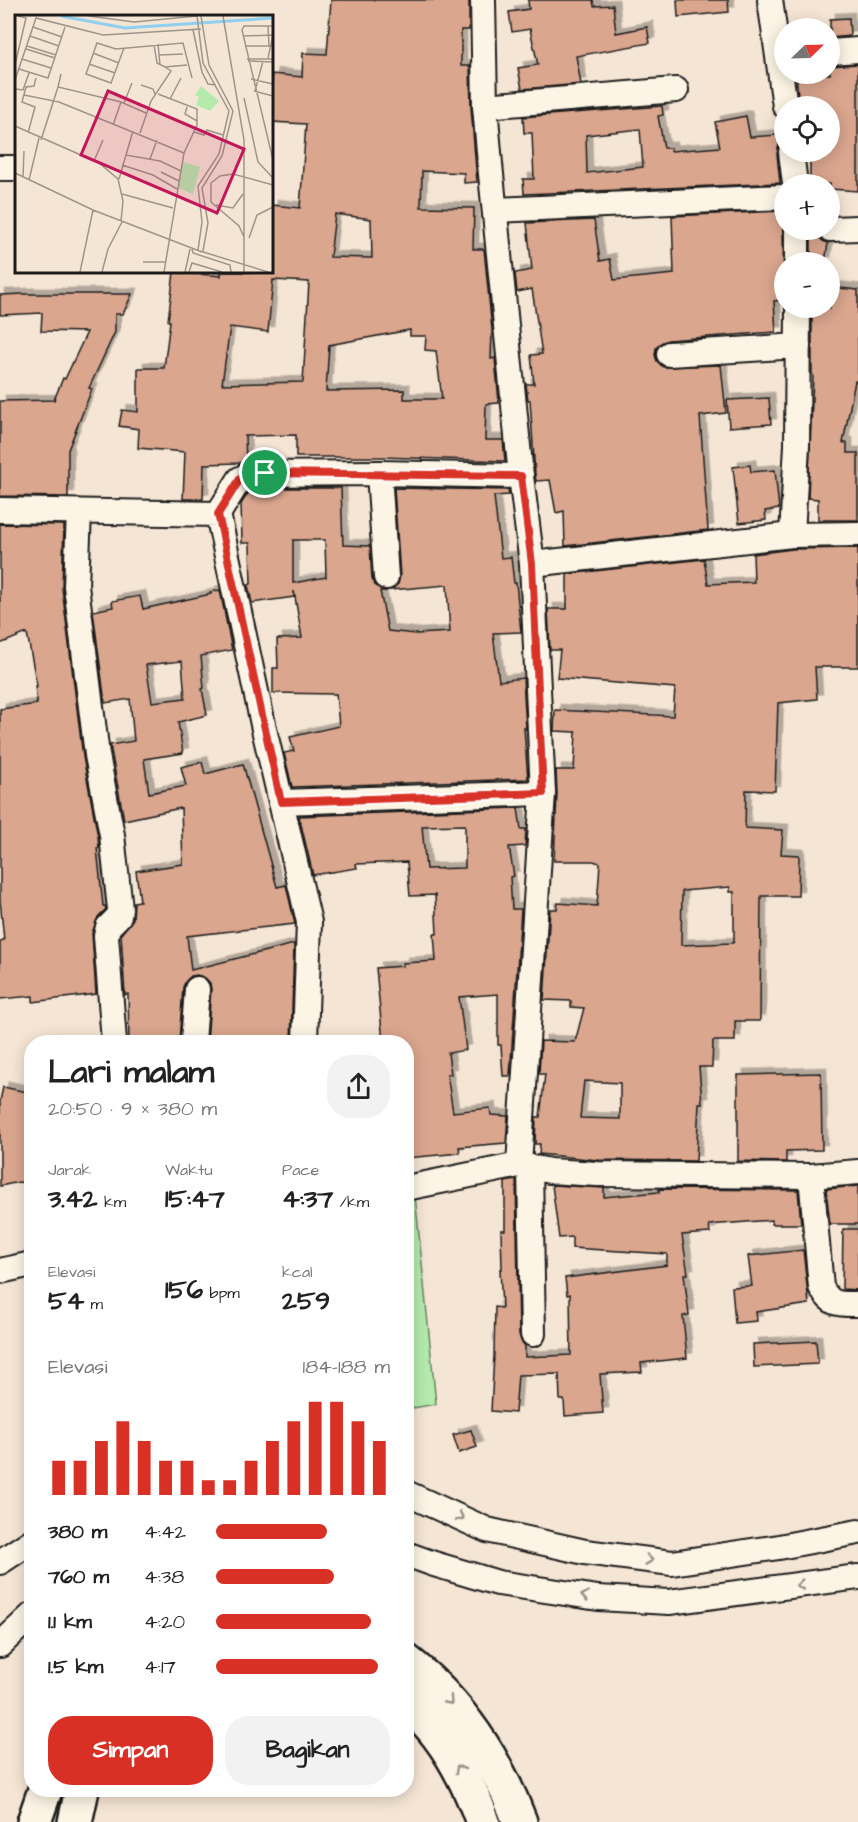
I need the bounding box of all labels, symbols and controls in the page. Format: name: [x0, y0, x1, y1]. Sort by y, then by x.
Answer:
inset map: [15, 15, 273, 273]
north arrow: [774, 18, 840, 84]
map controls: [774, 18, 840, 318]
button: locate: [774, 96, 840, 162]
button: +: [774, 174, 840, 240]
button: −: [774, 252, 840, 318]
pin: [239, 447, 290, 498]
icon: arrive: [248, 456, 281, 489]
text: Lari malam: [48, 1049, 214, 1095]
button: share: [327, 1055, 390, 1118]
text: 20:50 · 9 × 380 m: [48, 1095, 217, 1123]
text: Jarak: [48, 1159, 91, 1181]
text: Waktu: [165, 1159, 213, 1181]
text: Pace: [282, 1159, 319, 1181]
text: 3.42: [48, 1181, 97, 1217]
text: 15:47: [165, 1181, 225, 1217]
text: 4:37: [282, 1181, 333, 1217]
text: km: [97, 1191, 126, 1213]
text: /km: [333, 1191, 369, 1213]
text: Elevasi: [48, 1261, 96, 1283]
text: kcal: [282, 1261, 313, 1283]
text: 156: [165, 1272, 203, 1308]
text: bpm: [203, 1282, 240, 1304]
text: 54: [48, 1283, 84, 1319]
text: 259: [282, 1283, 330, 1319]
text: m: [84, 1293, 103, 1315]
text: Elevasi: [48, 1353, 107, 1381]
text: 184–188 m: [303, 1353, 390, 1381]
one-way arrow: [453, 1510, 464, 1522]
text: 380 m: [48, 1518, 107, 1546]
text: 4:42: [144, 1518, 186, 1546]
one-way arrow: [644, 1553, 653, 1566]
text: 760 m: [48, 1563, 109, 1591]
text: 4:38: [144, 1563, 184, 1591]
one-way arrow: [795, 1578, 805, 1590]
one-way arrow: [581, 1590, 590, 1602]
text: 1.1 km: [48, 1608, 92, 1636]
text: 4:20: [144, 1608, 185, 1636]
text: 1.5 km: [48, 1653, 103, 1681]
text: 4:17: [144, 1653, 176, 1681]
one-way arrow: [442, 1694, 453, 1705]
button: Simpan: [48, 1716, 213, 1785]
button: Bagikan: [225, 1716, 390, 1785]
one-way arrow: [455, 1765, 466, 1775]

